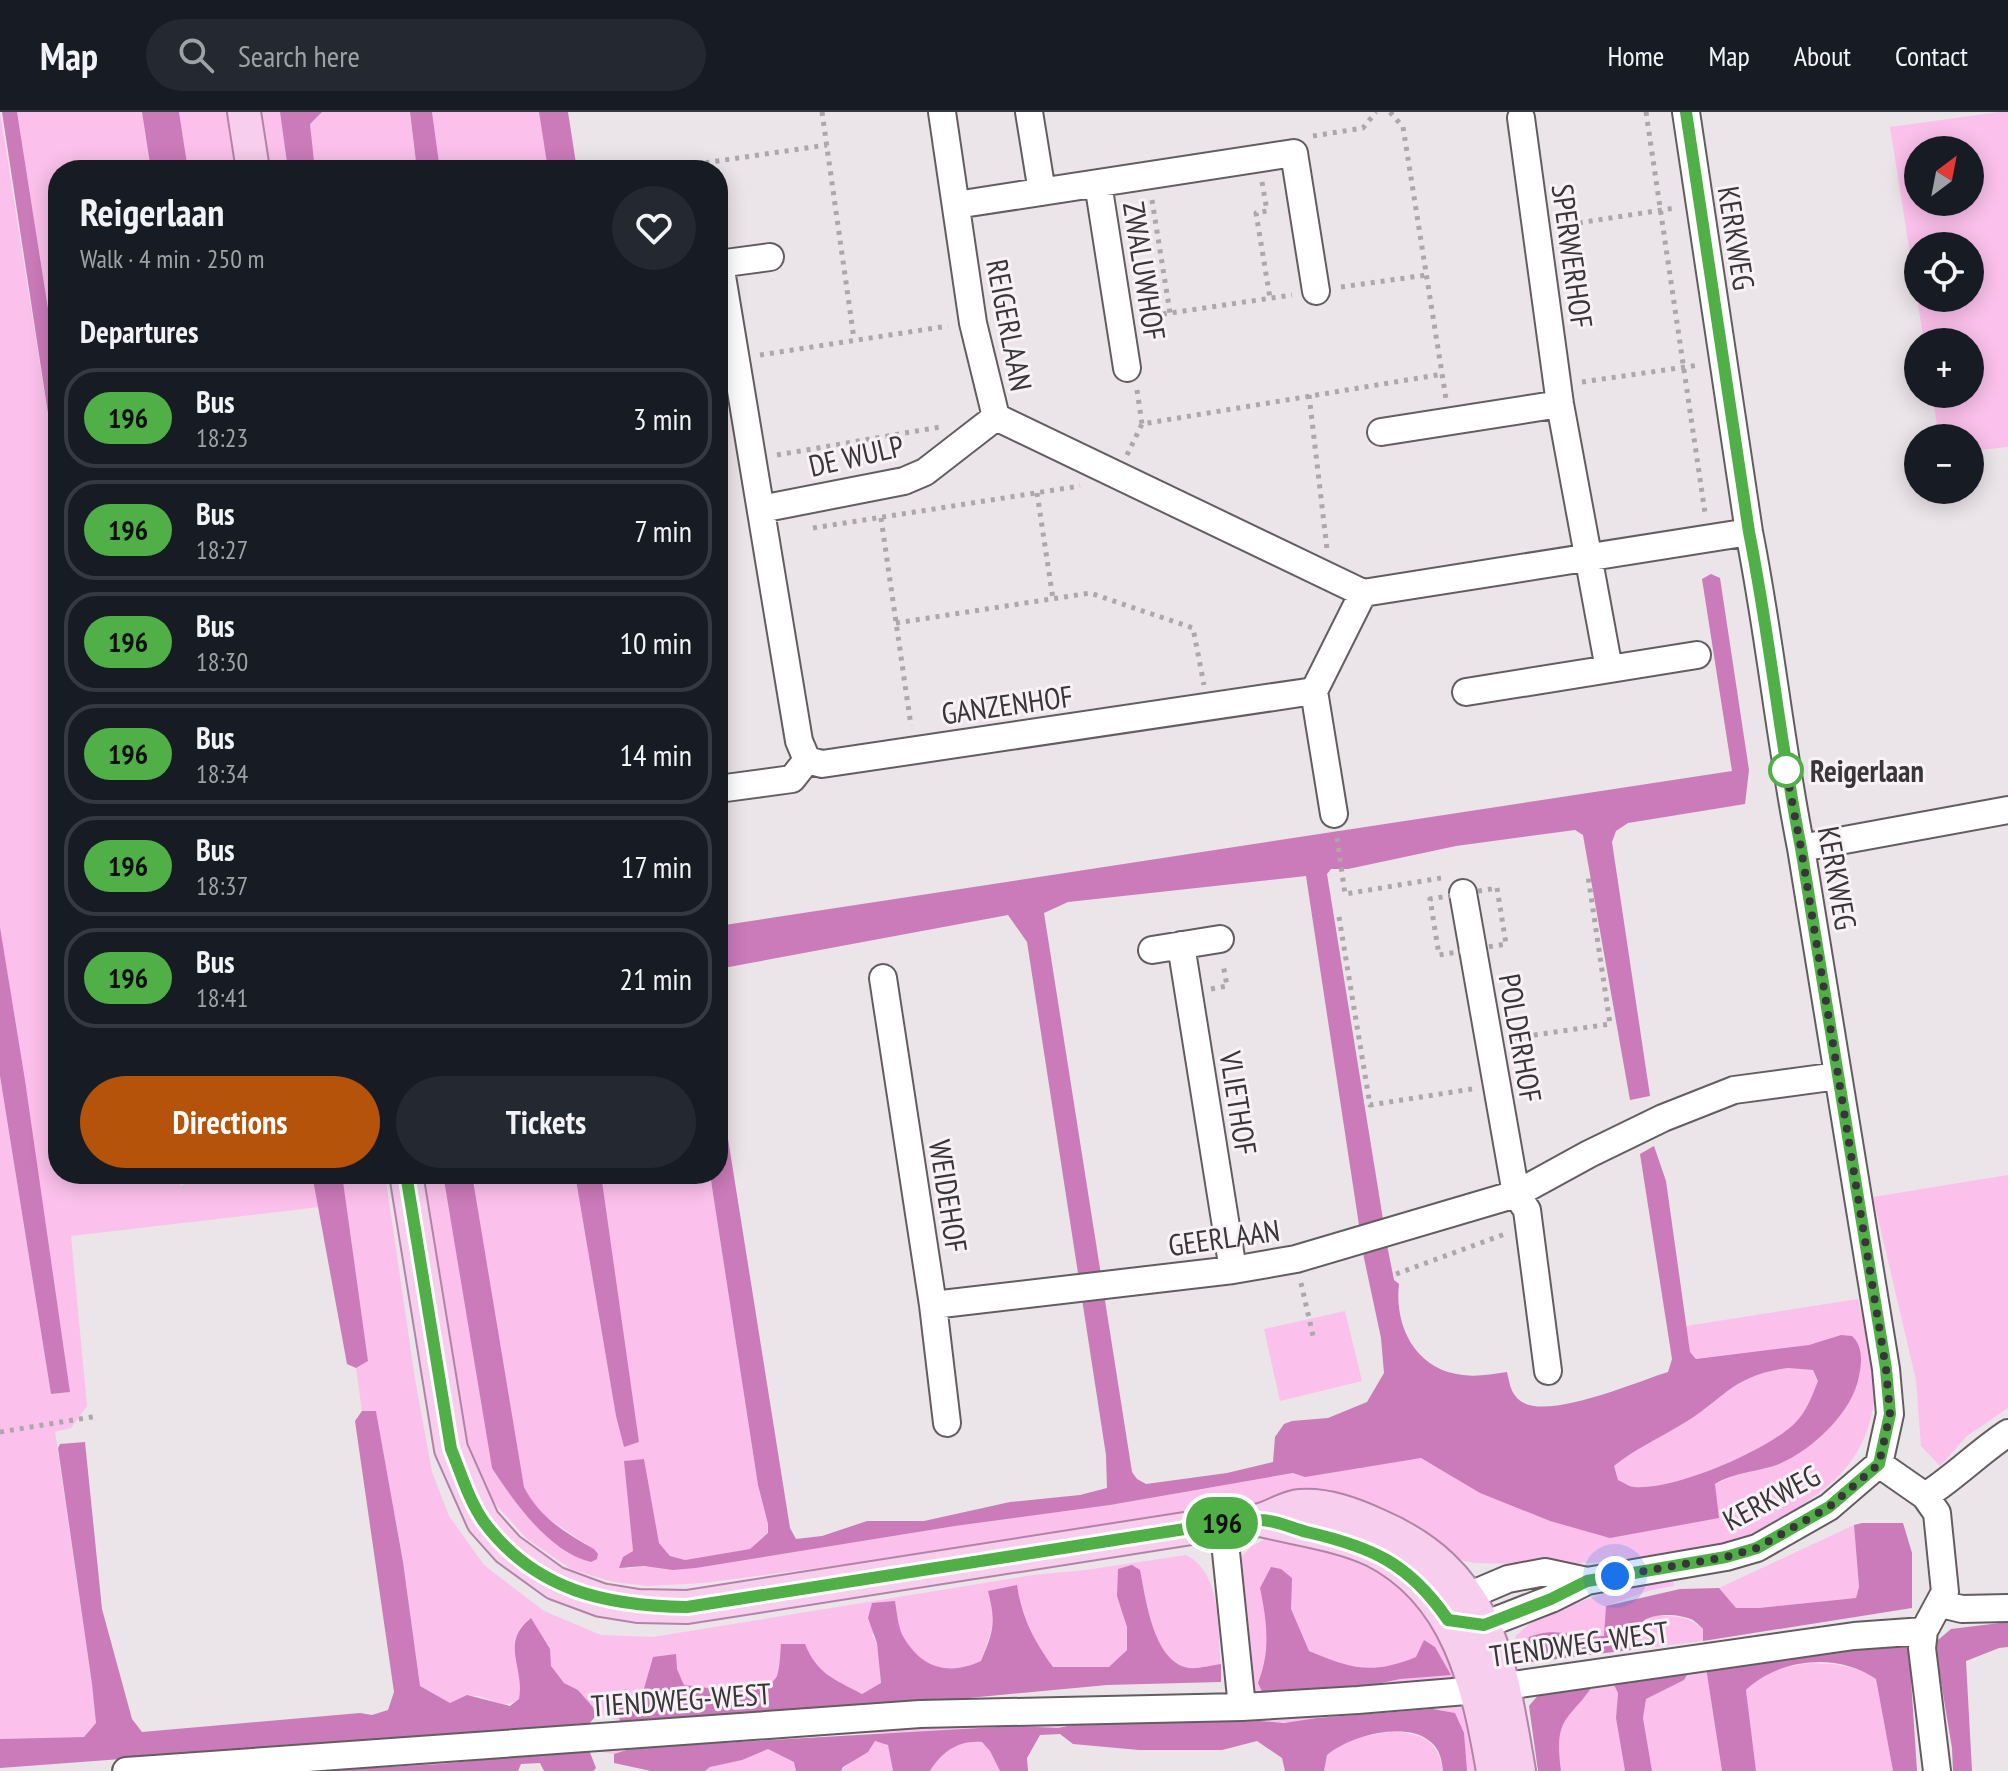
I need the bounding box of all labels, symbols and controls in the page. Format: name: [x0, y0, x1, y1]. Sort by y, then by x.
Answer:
search box: [146, 19, 706, 91]
text: Map: [40, 31, 98, 80]
icon: search: [174, 33, 218, 77]
text: Search here: [238, 36, 360, 75]
text: Home: [1608, 37, 1664, 74]
text: Map: [1708, 37, 1750, 74]
text: About: [1794, 37, 1851, 74]
text: Contact: [1895, 37, 1968, 74]
north arrow: [1904, 136, 1984, 216]
map controls: [1904, 136, 1984, 504]
street label: SPERWERHOF: [1544, 181, 1602, 331]
street label: KERKWEG: [1710, 183, 1764, 293]
button: heart: [612, 186, 696, 270]
text: Reigerlaan: [80, 187, 224, 236]
street label: ZWALUWHOF: [1115, 199, 1175, 343]
button: locate: [1904, 232, 1984, 312]
text: Walk · 4 min · 250 m: [80, 242, 264, 275]
street label: REIGERLAAN: [978, 256, 1042, 394]
text: Departures: [80, 312, 198, 351]
button: +: [1904, 328, 1984, 408]
text: Bus: [196, 382, 235, 421]
text: 196: [108, 399, 148, 436]
text: 3 min: [633, 399, 692, 438]
text: 18:23: [196, 421, 248, 454]
button: −: [1904, 424, 1984, 504]
street label: DE WULP: [805, 425, 907, 485]
text: Bus: [196, 494, 235, 533]
text: 196: [108, 511, 148, 548]
text: 7 min: [634, 511, 692, 550]
text: 18:27: [196, 533, 248, 566]
text: Bus: [196, 606, 235, 645]
text: 196: [108, 623, 148, 660]
text: 10 min: [619, 623, 692, 662]
text: 18:30: [196, 645, 248, 678]
street label: GANZENHOF: [939, 675, 1075, 733]
text: Bus: [196, 718, 235, 757]
text: 196: [108, 735, 148, 772]
text: 14 min: [619, 735, 692, 774]
place label: Reigerlaan: [1810, 751, 1924, 790]
marker: Reigerlaan: [1769, 753, 1803, 787]
text: 18:34: [196, 757, 248, 790]
street label: KERKWEG: [1810, 823, 1866, 933]
text: Bus: [196, 830, 235, 869]
text: 196: [108, 847, 148, 884]
text: 17 min: [621, 847, 692, 886]
text: 18:37: [196, 869, 248, 902]
text: Bus: [196, 942, 235, 981]
text: 196: [108, 959, 148, 996]
text: 21 min: [619, 959, 692, 998]
street label: POLDERHOF: [1491, 971, 1551, 1105]
text: 18:41: [196, 981, 248, 1014]
street label: VLIETHOF: [1211, 1047, 1266, 1158]
button: Directions: [80, 1076, 380, 1168]
button: Tickets: [396, 1076, 696, 1168]
street label: WEIDEHOF: [921, 1137, 977, 1255]
street label: GEERLAAN: [1166, 1210, 1282, 1264]
street label: KERKWEG: [1716, 1455, 1826, 1539]
line badge: 196: [1176, 1497, 1268, 1549]
text: 196: [1202, 1504, 1242, 1541]
your location: [1595, 1556, 1635, 1596]
street label: TIENDWEG-WEST: [1487, 1611, 1671, 1675]
street label: TIENDWEG-WEST: [590, 1673, 772, 1725]

